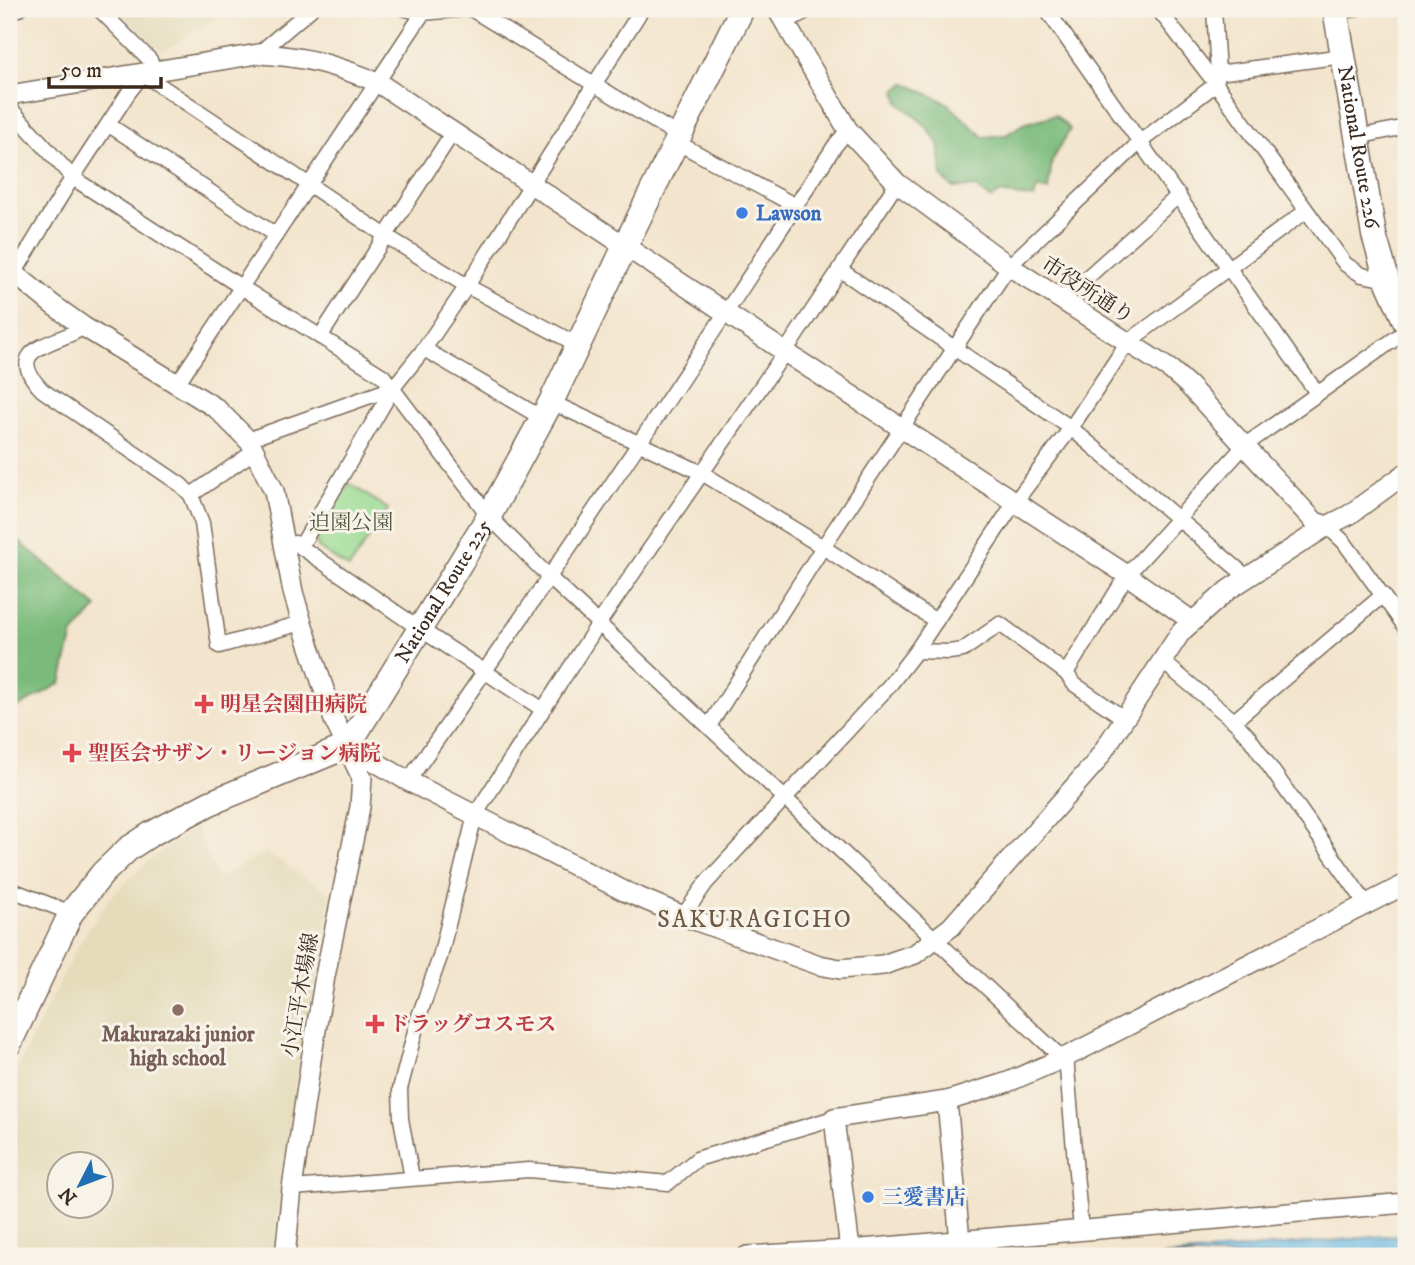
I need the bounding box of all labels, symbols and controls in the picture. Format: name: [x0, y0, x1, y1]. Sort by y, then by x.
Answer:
scale bar: [49, 46, 161, 90]
text: 50 m: [60, 58, 102, 84]
street label: National Route 226: [1331, 64, 1385, 231]
place label: Lawson: [756, 201, 823, 227]
marker: Lawson: [734, 205, 750, 221]
street label: 市役所通り: [1036, 251, 1139, 330]
park label: 迫園公園: [309, 510, 393, 536]
street label: National Route 225: [390, 515, 498, 668]
place label: 明星会園田病院: [220, 692, 367, 718]
marker: 明星会園田病院: [194, 694, 214, 714]
place label: 聖医会サザン・リージョン病院: [88, 741, 381, 767]
marker: 聖医会サザン・リージョン病院: [62, 743, 82, 763]
district label: SAKURAGICHO: [657, 905, 853, 935]
street label: 小江平木場線: [277, 931, 325, 1059]
marker: Makurazaki junior high school: [170, 1002, 186, 1018]
place label: ドラッグコスモス: [389, 1012, 556, 1038]
marker: ドラッグコスモス: [367, 1016, 383, 1032]
place label: Makurazaki junior high school: [101, 1022, 256, 1072]
north arrow: [46, 1150, 116, 1220]
text: N: [54, 1182, 82, 1209]
place label: 三愛書店: [882, 1185, 966, 1211]
marker: 三愛書店: [860, 1189, 876, 1205]

